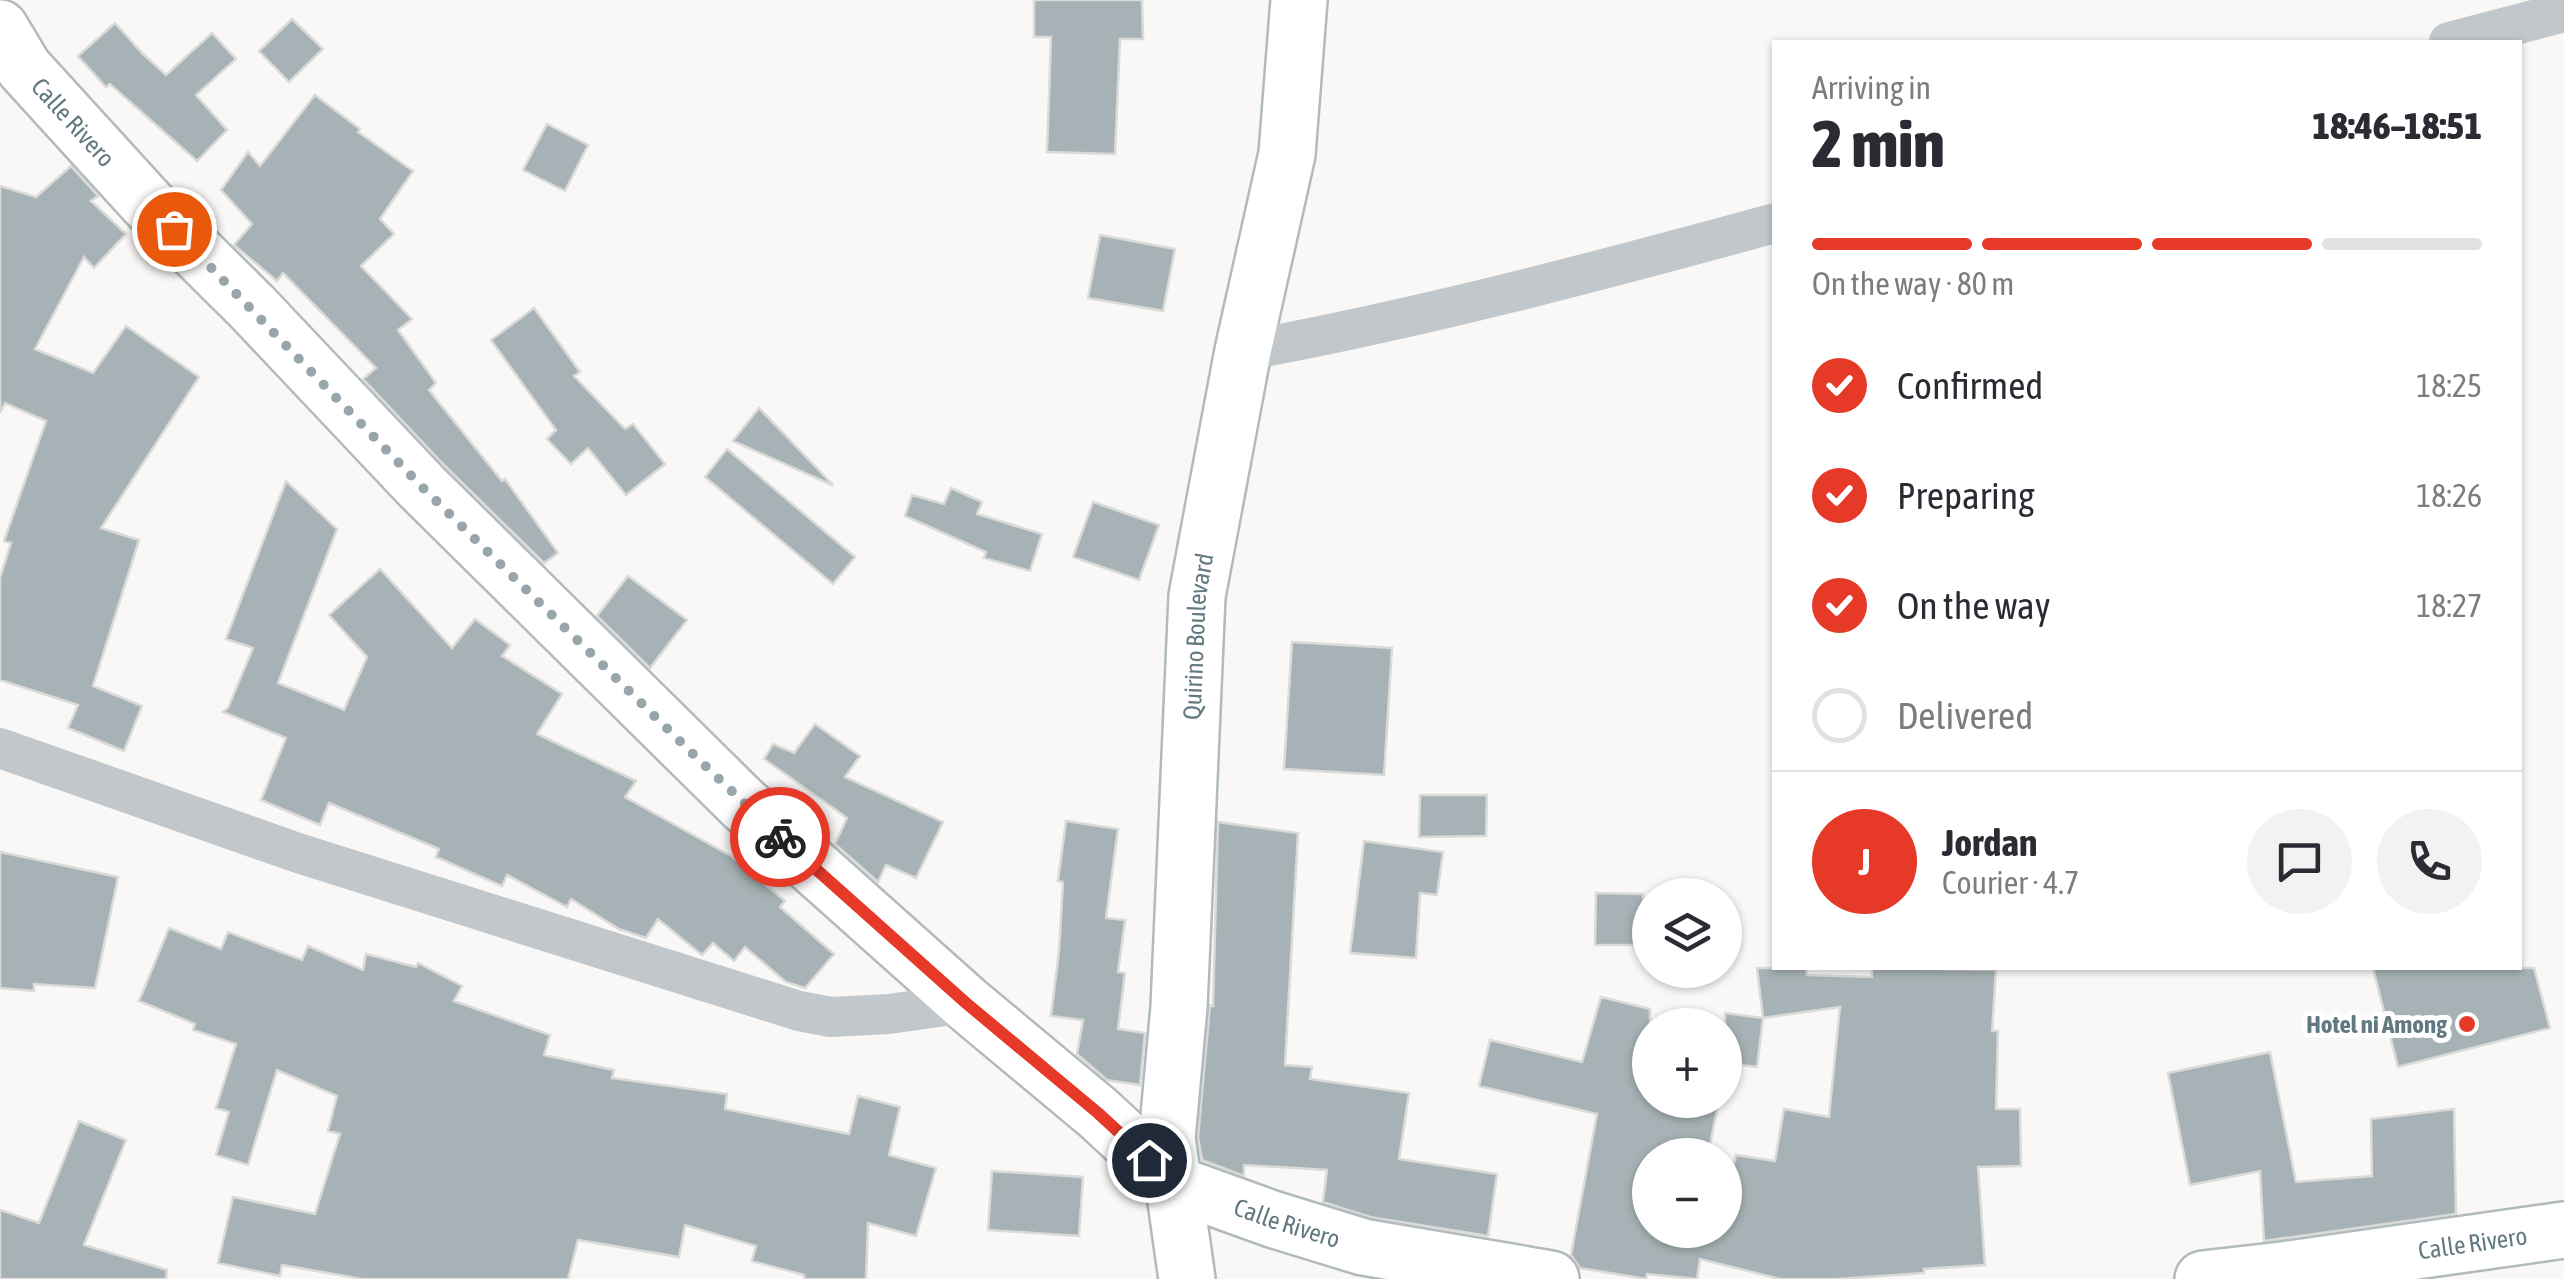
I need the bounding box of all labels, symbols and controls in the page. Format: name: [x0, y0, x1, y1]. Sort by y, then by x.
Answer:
text: Arriving in: [1812, 69, 1931, 106]
street label: Calle Rivero: [26, 72, 121, 172]
text: 18:46–18:51: [2312, 104, 2482, 147]
text: 2 min: [1812, 106, 1945, 181]
pin: [132, 187, 217, 272]
icon: bag: [147, 202, 202, 257]
text: On the way · 80 m: [1812, 265, 2014, 302]
icon: check: [1812, 358, 1867, 413]
text: Confirmed: [1897, 364, 2043, 407]
text: 18:25: [2416, 367, 2482, 404]
icon: check: [1812, 468, 1867, 523]
text: Preparing: [1897, 474, 2035, 517]
text: 18:26: [2416, 477, 2482, 514]
street label: Quirino Boulevard: [1178, 551, 1219, 720]
icon: check: [1812, 578, 1867, 633]
text: On the way: [1897, 584, 2050, 627]
text: 18:27: [2416, 587, 2482, 624]
text: Delivered: [1897, 694, 2033, 737]
courier: [730, 787, 830, 887]
button: chat: [2247, 809, 2352, 914]
button: phone: [2377, 809, 2482, 914]
icon: bike: [753, 810, 808, 865]
text: Jordan: [1942, 821, 2037, 864]
text: J: [1858, 840, 1871, 883]
text: Courier · 4.7: [1942, 864, 2079, 901]
map controls: [1632, 878, 1742, 1248]
button: layers: [1632, 878, 1742, 988]
button: +: [1632, 1008, 1742, 1118]
place label: Hotel ni Among: [2306, 1010, 2447, 1038]
marker: Hotel ni Among: [2456, 1013, 2478, 1035]
pin: [1107, 1118, 1192, 1203]
icon: home: [1122, 1133, 1177, 1188]
button: −: [1632, 1138, 1742, 1248]
street label: Calle Rivero: [1230, 1193, 1343, 1253]
street label: Calle Rivero: [2416, 1221, 2529, 1265]

